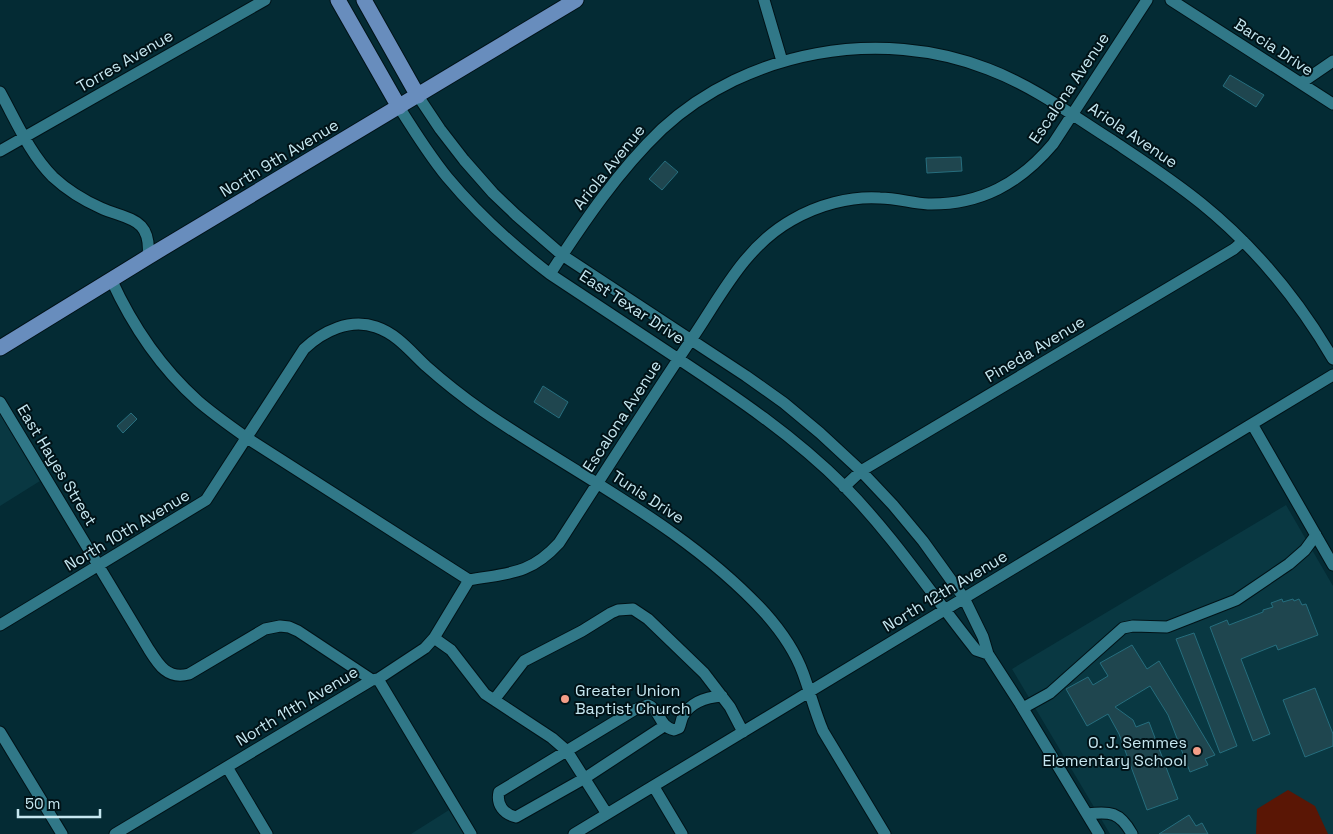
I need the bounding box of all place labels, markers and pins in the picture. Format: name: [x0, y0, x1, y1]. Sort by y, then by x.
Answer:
place label: Greater Union Baptist Church: [575, 680, 691, 719]
marker: Greater Union Baptist Church: [559, 693, 571, 705]
place label: O. J. Semmes Elementary School: [1042, 732, 1187, 771]
marker: O. J. Semmes Elementary School: [1191, 745, 1203, 757]

